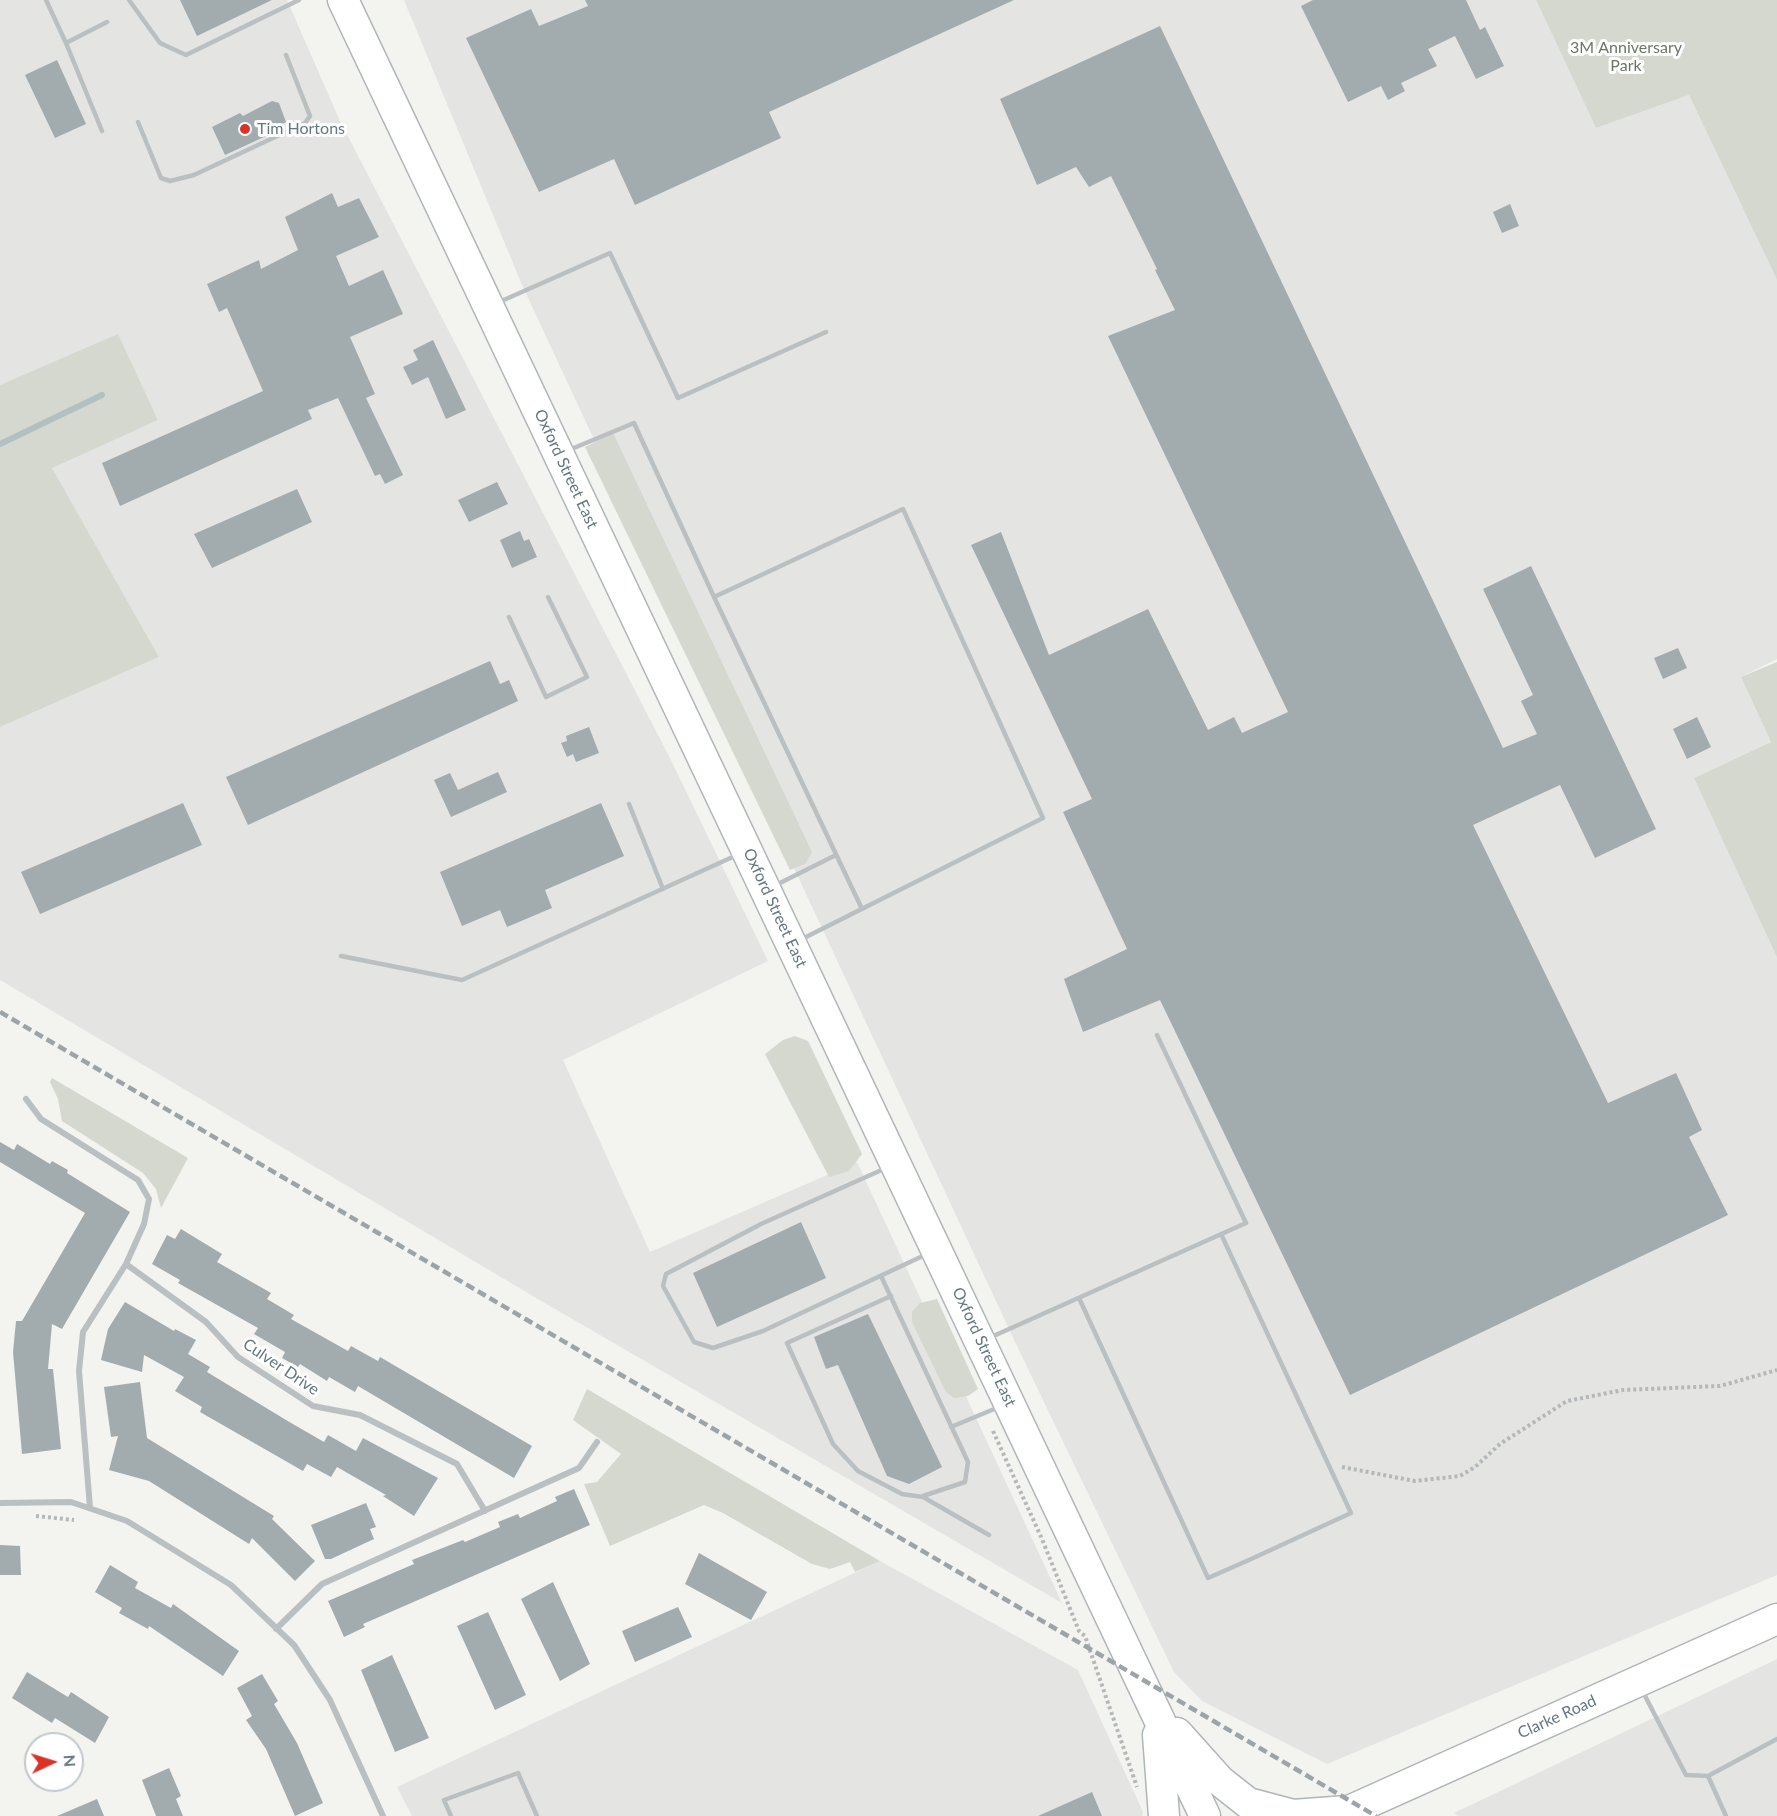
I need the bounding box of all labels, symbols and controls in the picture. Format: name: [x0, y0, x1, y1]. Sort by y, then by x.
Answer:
park label: 3M Anniversary Park: [1570, 38, 1682, 76]
place label: Tim Hortons: [257, 119, 345, 139]
marker: Tim Hortons: [238, 122, 252, 136]
street label: Oxford Street East: [530, 406, 602, 532]
street label: Oxford Street East: [739, 845, 811, 971]
street label: Oxford Street East: [948, 1284, 1020, 1410]
street label: Culver Drive: [239, 1334, 323, 1400]
street label: Clarke Road: [1515, 1691, 1599, 1743]
north arrow: [24, 1732, 84, 1792]
text: N: [61, 1754, 80, 1768]

